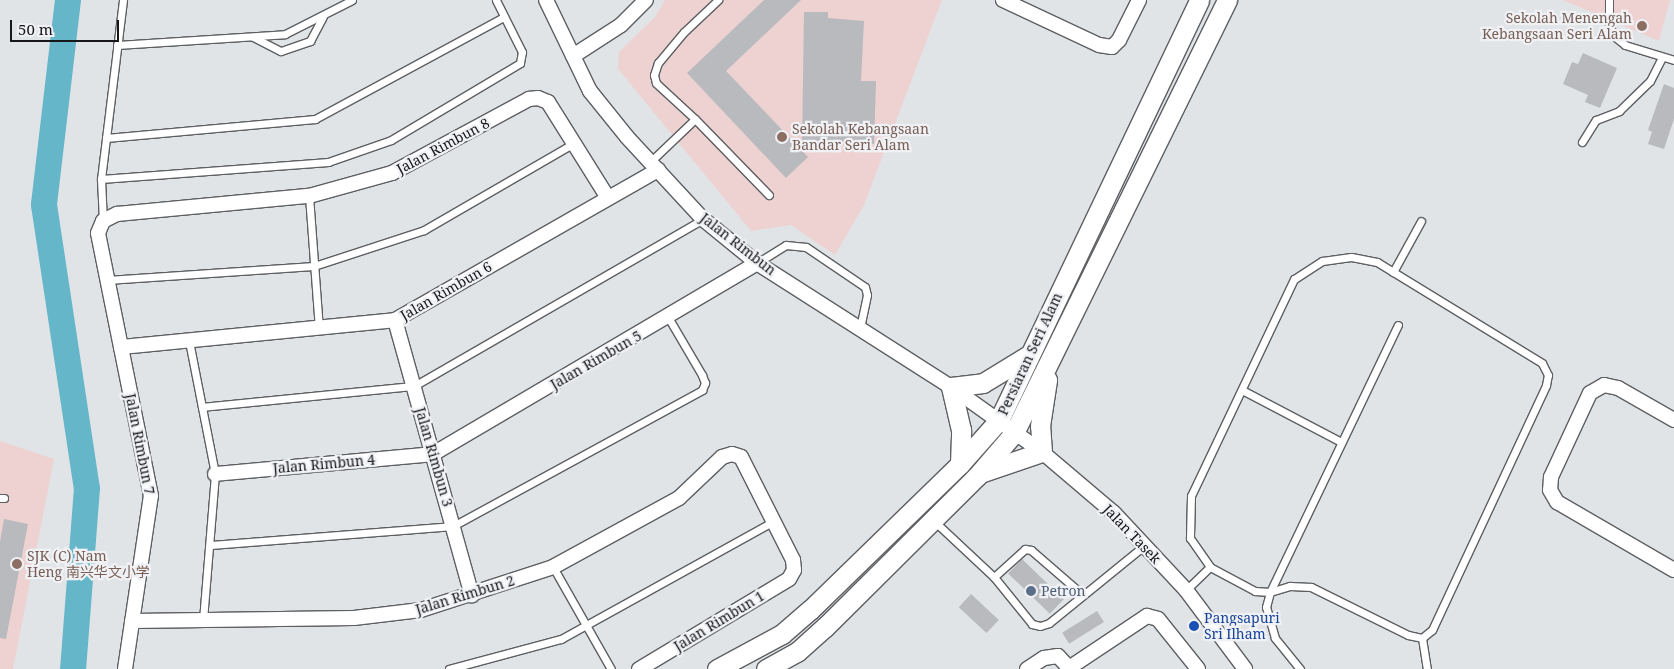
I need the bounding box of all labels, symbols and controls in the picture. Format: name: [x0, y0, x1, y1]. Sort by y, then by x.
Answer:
scale bar: [12, 10, 121, 42]
place label: Sekolah Menengah Kebangsaan Seri Alam: [1482, 10, 1632, 42]
text: 50 m: [18, 19, 53, 39]
marker: Sekolah Menengah Kebangsaan Seri Alam: [1636, 20, 1648, 32]
street label: Jalan Rimbun 8: [394, 114, 492, 178]
place label: Sekolah Kebangsaan Bandar Seri Alam: [792, 121, 929, 154]
marker: Sekolah Kebangsaan Bandar Seri Alam: [776, 131, 788, 143]
street label: Jalan Rimbun: [697, 209, 779, 279]
street label: Jalan Rimbun 6: [397, 258, 495, 324]
street label: Persiaran Seri Alam: [994, 290, 1066, 418]
street label: Jalan Rimbun 5: [547, 327, 645, 393]
street label: Jalan Rimbun 7: [122, 392, 158, 496]
street label: Jalan Rimbun 3: [412, 405, 456, 509]
street label: Jalan Rimbun 4: [272, 451, 376, 477]
street label: Jalan Tasek: [1100, 501, 1164, 567]
place label: SJK (C) Nam Heng 南兴华文小学: [27, 548, 150, 580]
marker: SJK (C) Nam Heng 南兴华文小学: [11, 558, 23, 570]
street label: Jalan Rimbun 2: [413, 572, 517, 618]
place label: Petron: [1041, 583, 1086, 599]
marker: Petron: [1025, 585, 1037, 597]
street label: Jalan Rimbun 1: [671, 587, 767, 655]
place label: Pangsapuri Sri Ilham: [1204, 610, 1280, 642]
marker: Pangsapuri Sri Ilham: [1188, 620, 1200, 632]

